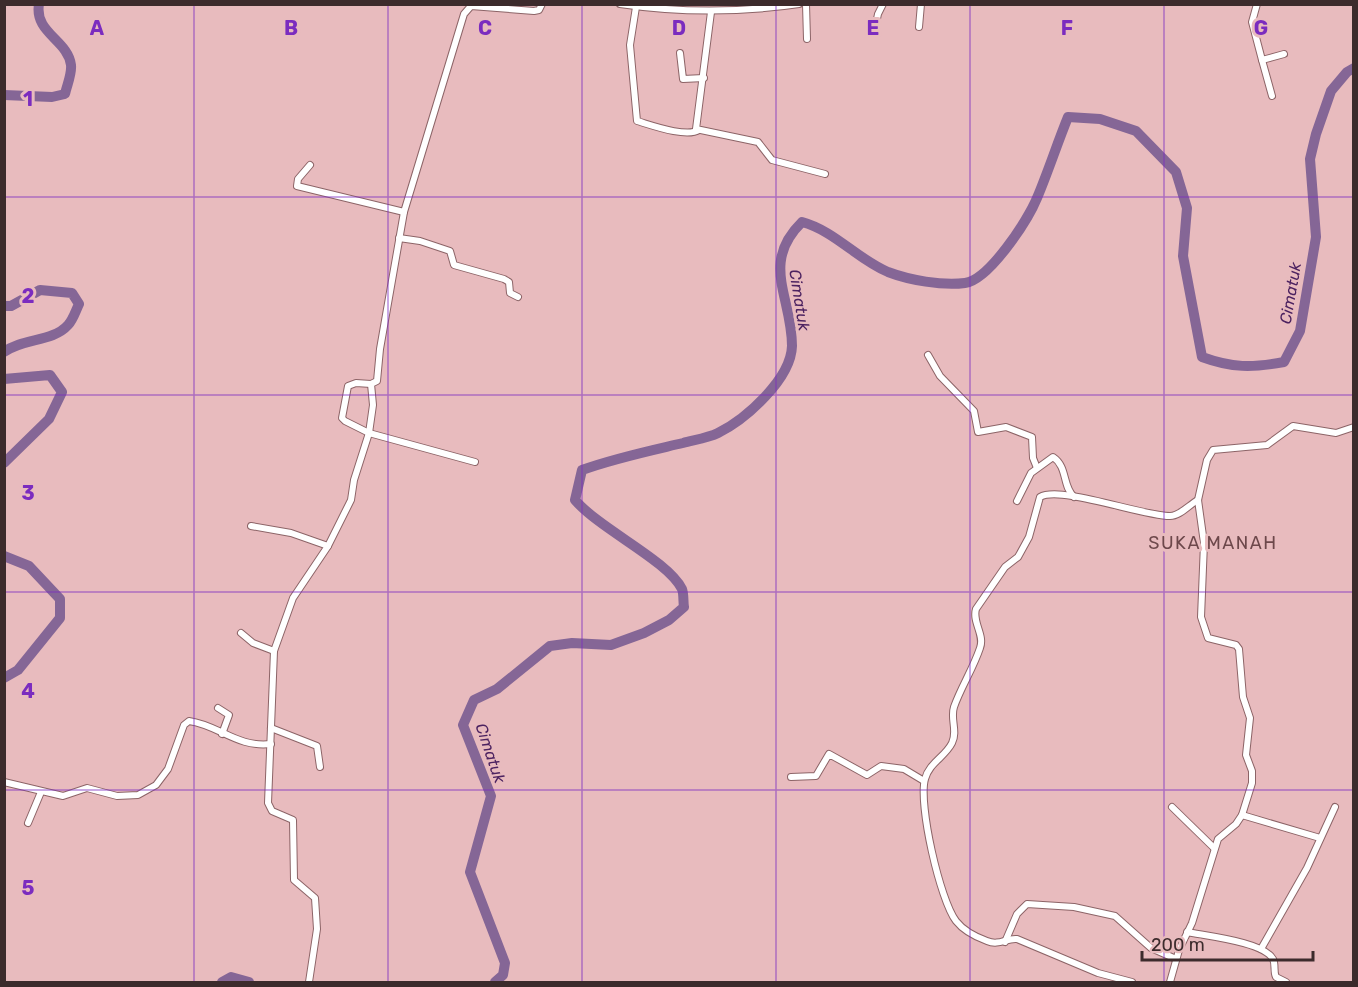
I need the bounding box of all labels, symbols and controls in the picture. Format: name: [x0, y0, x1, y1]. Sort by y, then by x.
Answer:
text: A: [90, 16, 105, 40]
text: B: [284, 16, 298, 40]
text: C: [478, 16, 492, 40]
text: D: [672, 16, 686, 40]
text: E: [867, 16, 879, 40]
text: F: [1061, 16, 1073, 40]
text: G: [1254, 16, 1268, 40]
text: 1: [23, 87, 33, 111]
water label: Cimatuk: [1276, 260, 1305, 325]
water label: Cimatuk: [785, 268, 814, 333]
text: 2: [22, 284, 35, 308]
text: 3: [21, 481, 35, 505]
district label: SUKA MANAH: [1148, 532, 1278, 554]
text: 4: [21, 679, 35, 703]
water label: Cimatuk: [471, 721, 510, 786]
text: 5: [22, 876, 35, 900]
scale bar: [1142, 924, 1313, 962]
text: 200 m: [1151, 934, 1205, 956]

